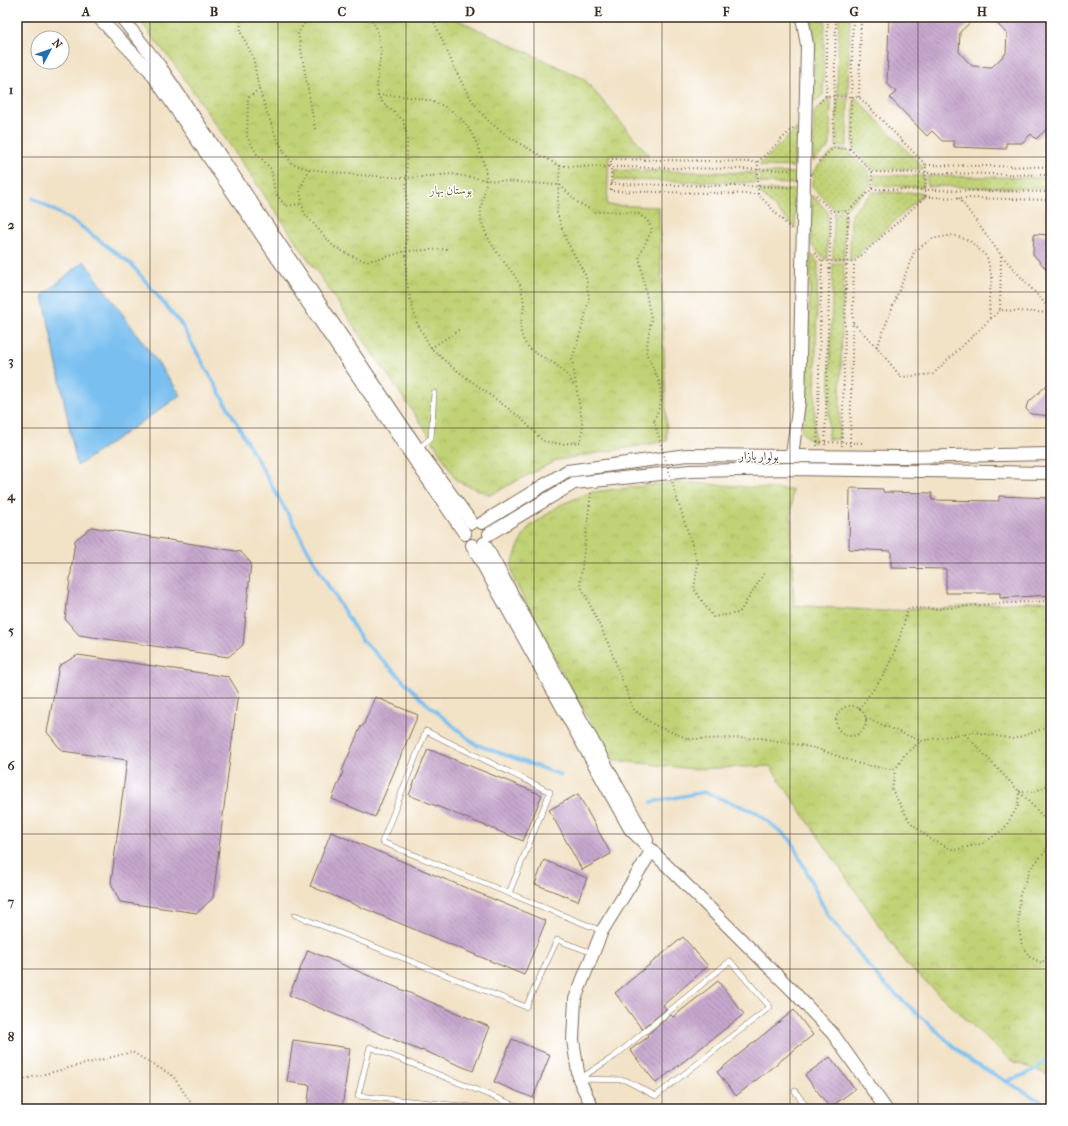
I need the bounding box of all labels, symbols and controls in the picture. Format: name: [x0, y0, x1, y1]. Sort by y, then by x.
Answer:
text: A: [81, 4, 91, 19]
text: B: [210, 4, 219, 19]
text: C: [338, 4, 347, 19]
text: D: [465, 4, 475, 19]
text: E: [594, 4, 602, 19]
text: F: [722, 4, 730, 19]
text: G: [849, 4, 859, 19]
text: H: [977, 4, 988, 19]
north arrow: [30, 30, 70, 70]
text: N: [50, 36, 65, 52]
text: 1: [9, 82, 14, 97]
park label: بوستان بهار: [429, 183, 472, 198]
text: 2: [8, 217, 15, 232]
text: 3: [8, 353, 14, 369]
street label: بولوار بازار: [738, 449, 779, 464]
text: 4: [6, 488, 16, 504]
text: 5: [8, 623, 14, 638]
text: 6: [7, 758, 15, 773]
text: 7: [7, 894, 15, 909]
text: 8: [8, 1029, 15, 1044]

